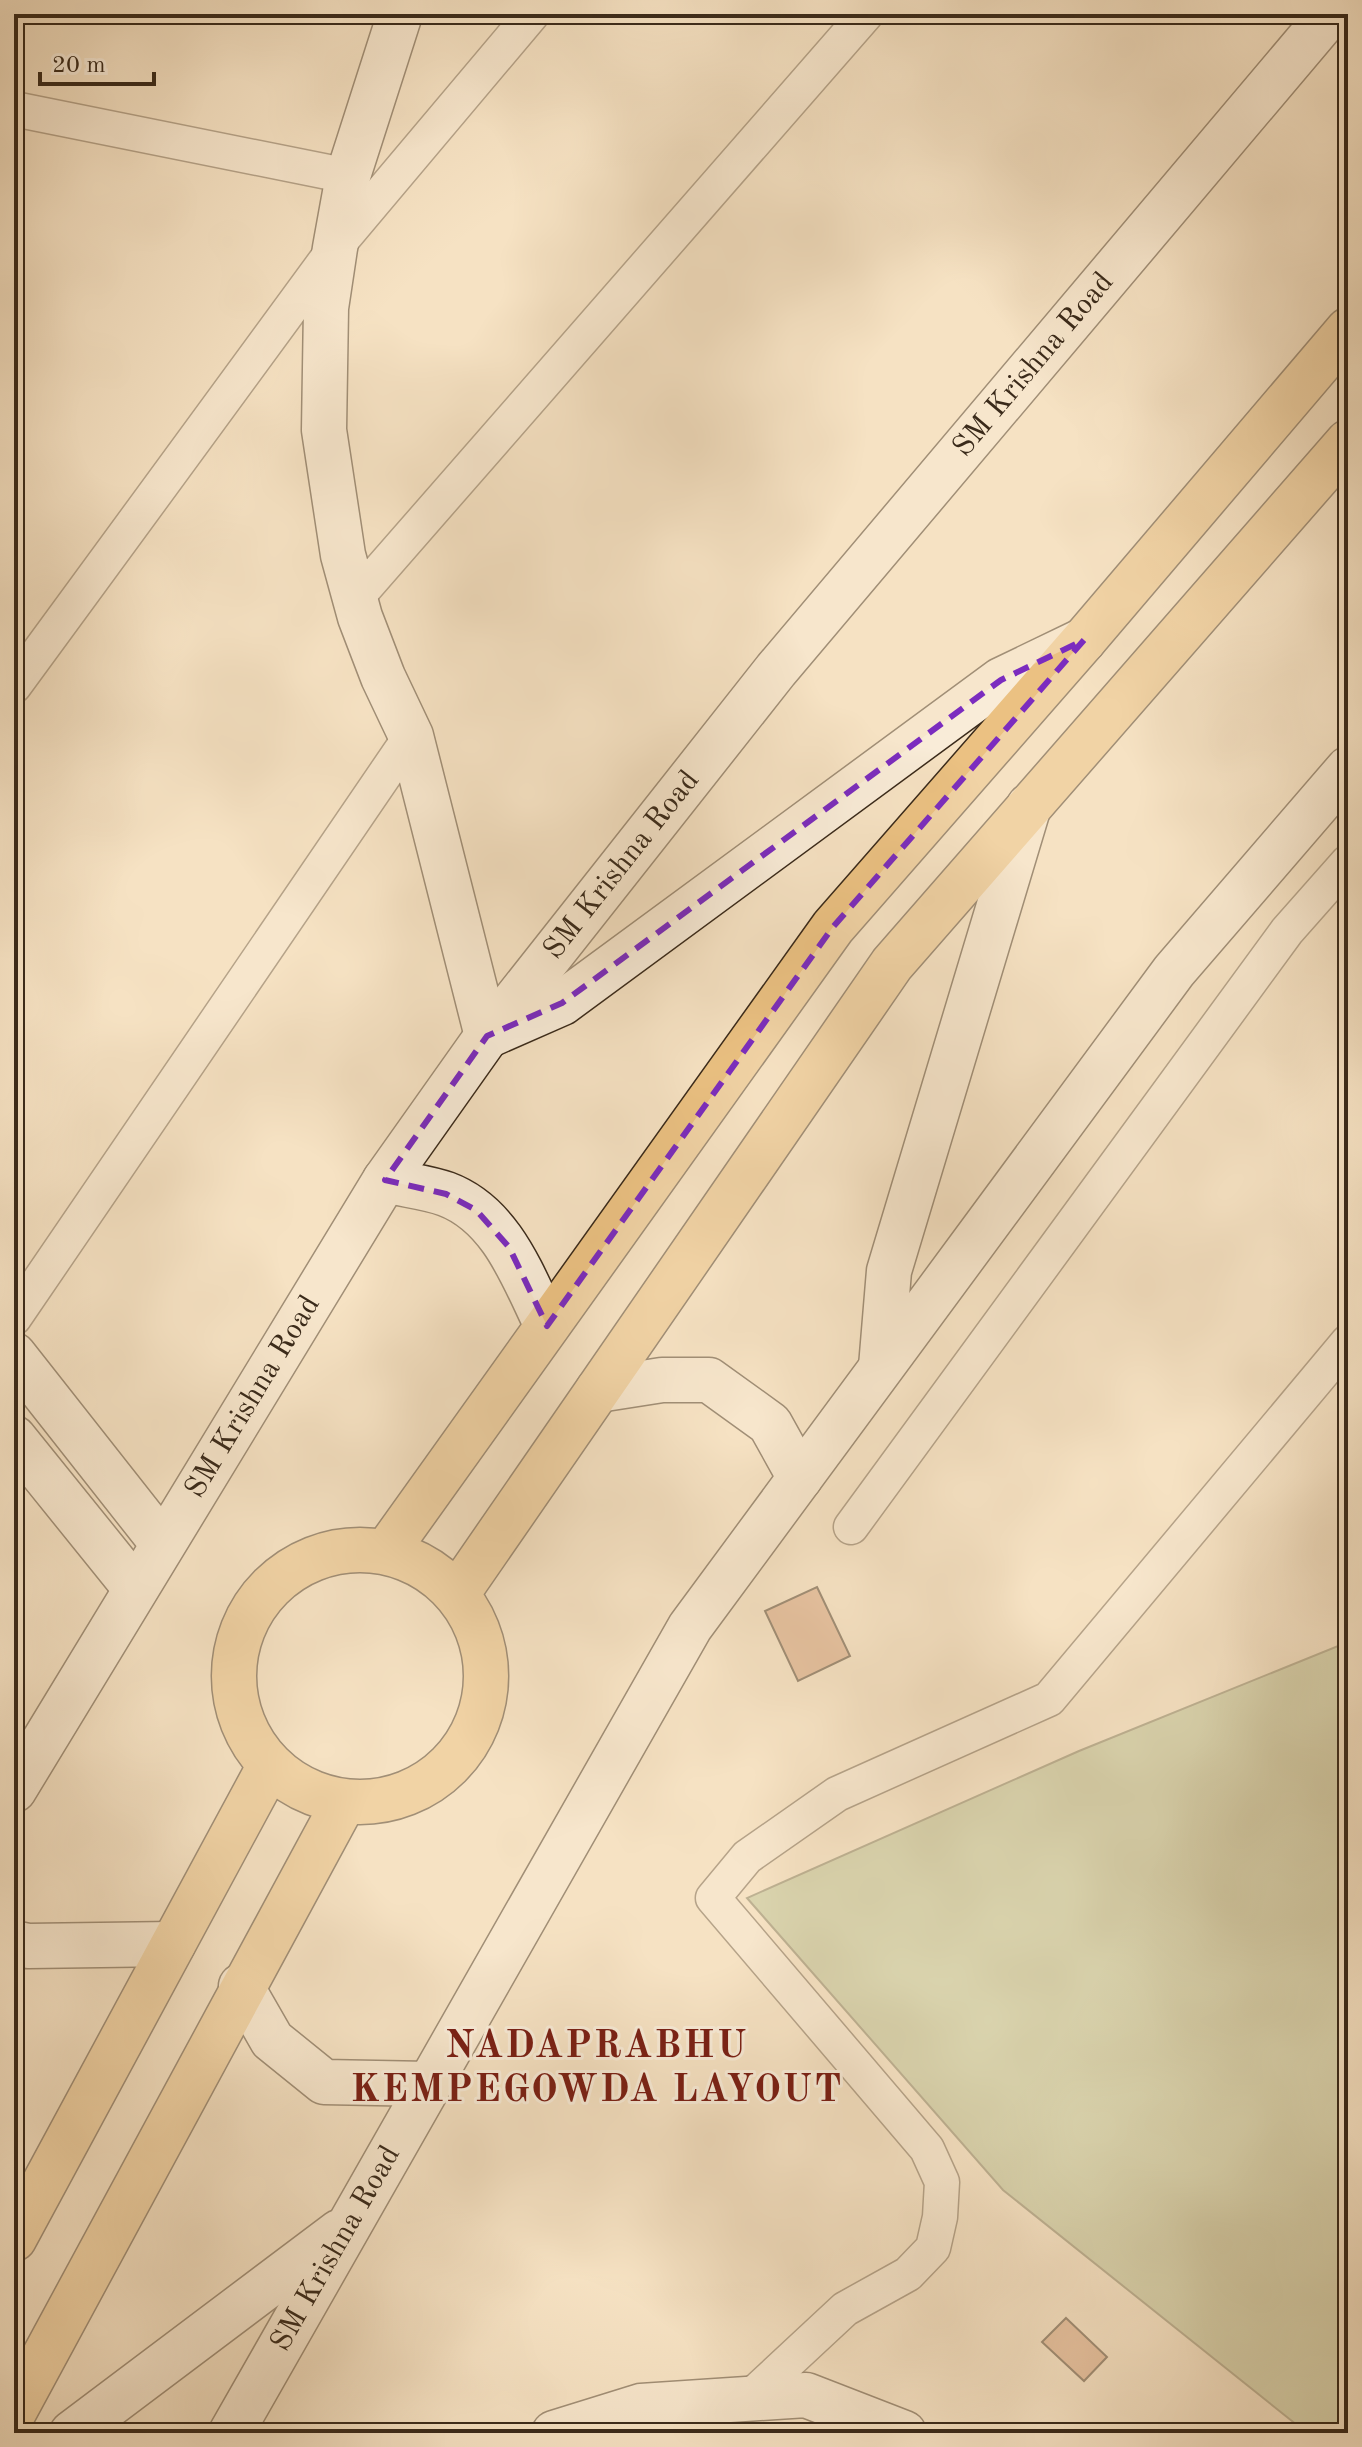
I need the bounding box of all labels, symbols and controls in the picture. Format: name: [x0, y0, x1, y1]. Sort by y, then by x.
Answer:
scale bar: [40, 36, 154, 86]
text: 20 m: [52, 54, 106, 78]
street label: SM Krishna Road: [948, 267, 1120, 463]
street label: SM Krishna Road: [539, 765, 705, 965]
street label: SM Krishna Road: [180, 1291, 326, 1503]
district label: NADAPRABHU KEMPEGOWDA LAYOUT: [351, 2028, 843, 2110]
street label: SM Krishna Road: [266, 2141, 406, 2357]

